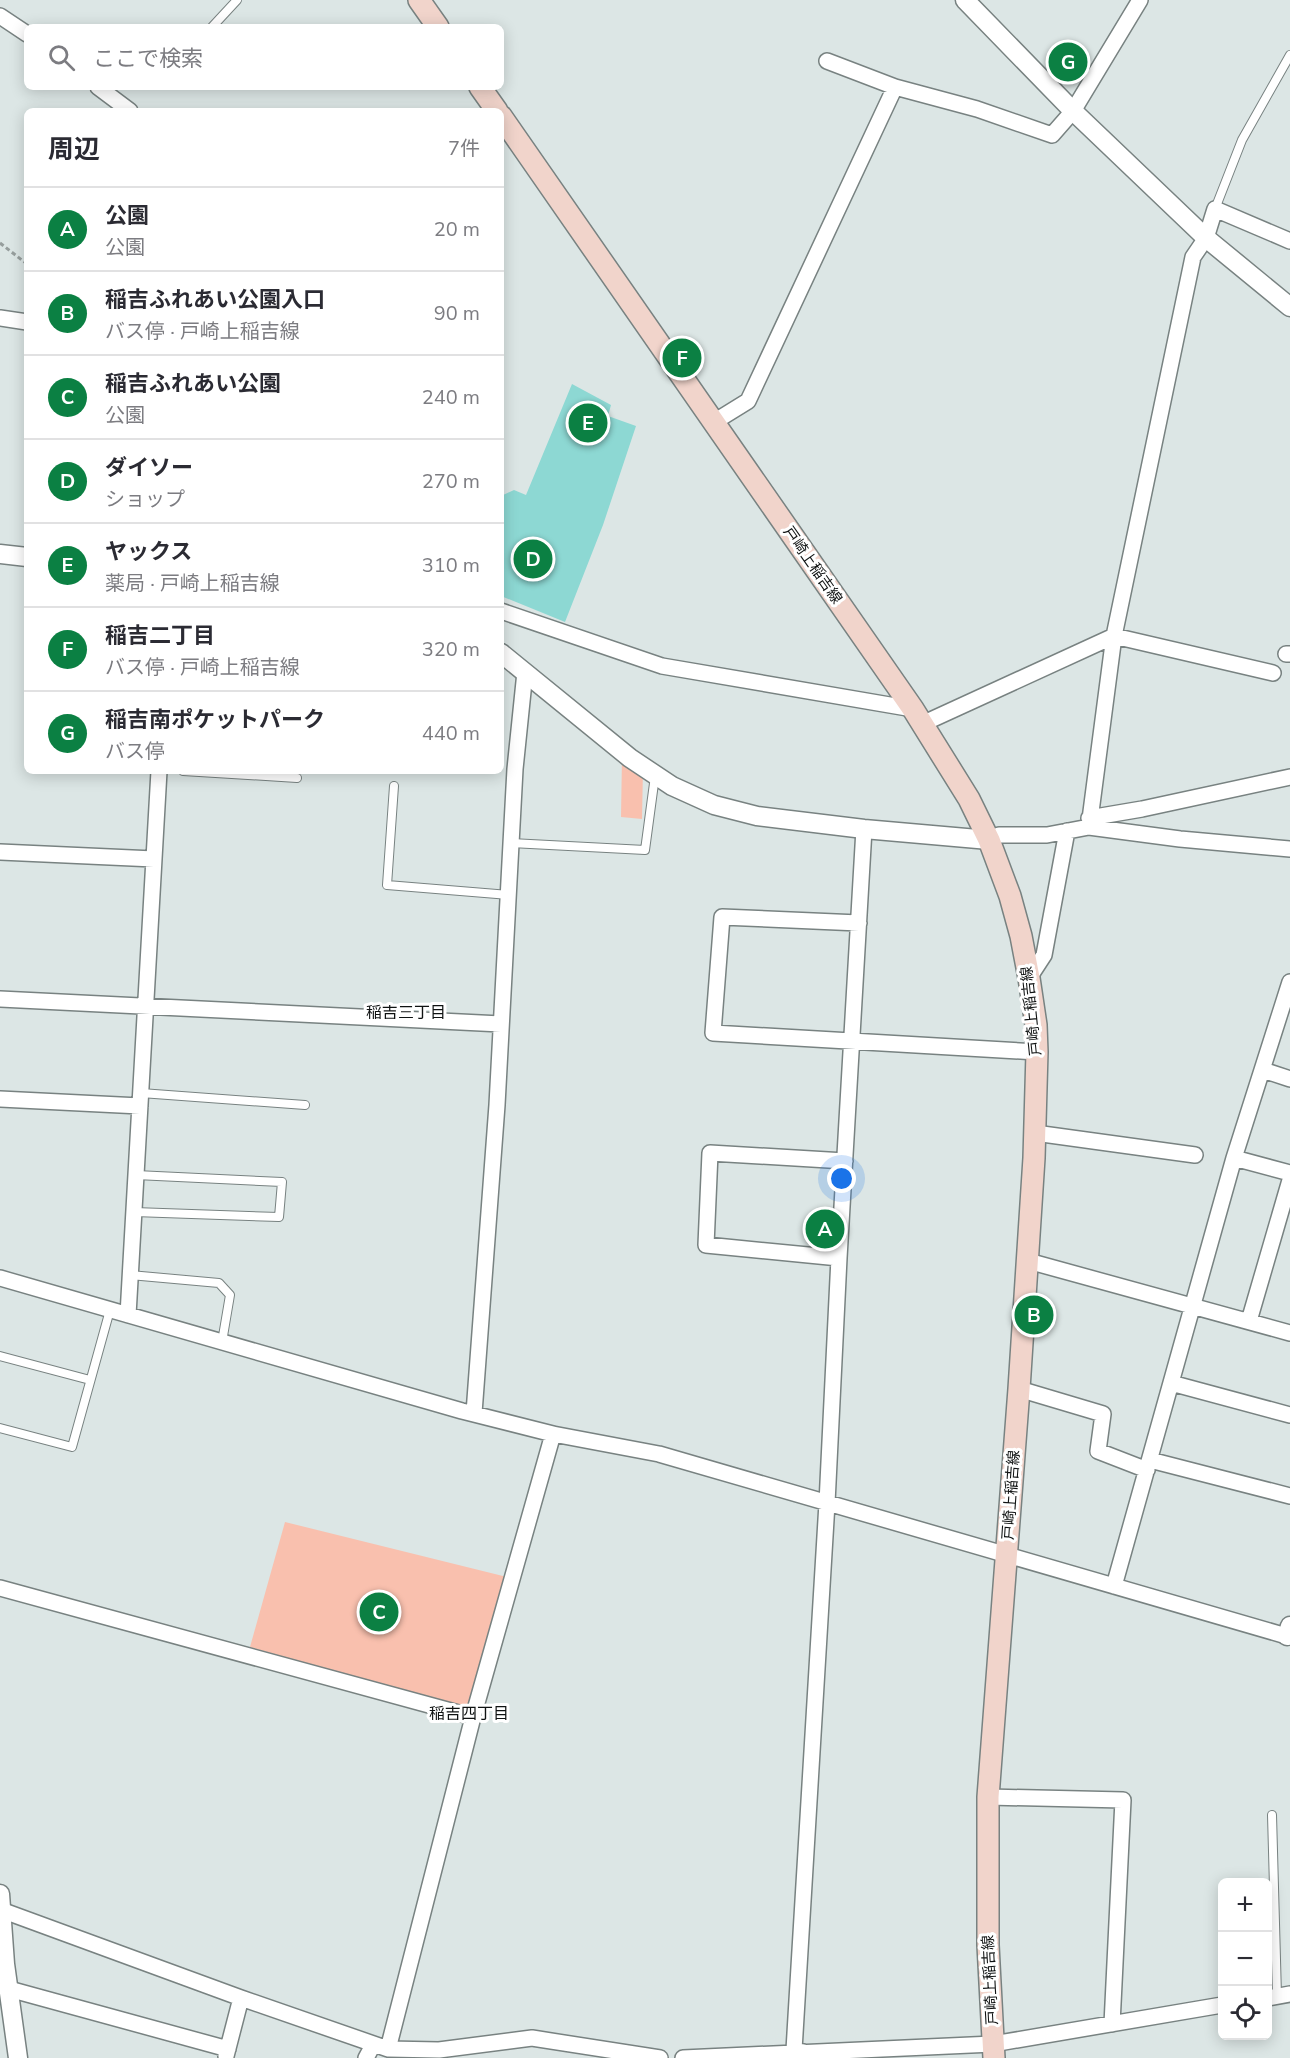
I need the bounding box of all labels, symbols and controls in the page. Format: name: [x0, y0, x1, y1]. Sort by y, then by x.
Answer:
search box: [24, 24, 504, 90]
pin: G: [1048, 40, 1088, 84]
icon: search: [45, 41, 78, 74]
text: ここで検索: [93, 44, 203, 74]
text: 周辺: [48, 132, 100, 167]
text: 7件: [448, 135, 480, 162]
text: 公園: [105, 201, 149, 231]
text: A: [60, 216, 75, 243]
text: 20 m: [434, 216, 480, 243]
text: 公園: [105, 234, 145, 261]
text: 稲吉ふれあい公園入口: [105, 285, 325, 315]
text: B: [61, 300, 74, 327]
text: 90 m: [434, 300, 480, 327]
text: バス停 · 戸崎上稲吉線: [105, 318, 300, 345]
pin: F: [662, 336, 702, 380]
text: 稲吉ふれあい公園: [105, 369, 281, 399]
text: C: [61, 384, 74, 411]
text: 240 m: [422, 384, 480, 411]
pin: E: [568, 400, 608, 446]
text: 公園: [105, 402, 145, 429]
text: ダイソー: [105, 453, 193, 483]
text: D: [60, 468, 75, 495]
text: 270 m: [422, 468, 480, 495]
text: ショップ: [105, 486, 185, 513]
street label: 戸崎上稲吉線: [779, 522, 847, 608]
pin: D: [514, 536, 552, 582]
text: ヤックス: [105, 537, 192, 567]
text: E: [62, 552, 73, 579]
text: 310 m: [422, 552, 480, 579]
text: 薬局 · 戸崎上稲吉線: [105, 570, 280, 597]
text: 稲吉二丁目: [105, 621, 215, 651]
text: F: [62, 636, 73, 663]
text: 320 m: [422, 636, 480, 663]
text: バス停 · 戸崎上稲吉線: [105, 654, 300, 681]
text: 稲吉南ポケットパーク: [105, 705, 325, 735]
text: G: [60, 720, 75, 747]
text: 440 m: [422, 720, 480, 747]
text: バス停: [105, 738, 165, 765]
street label: 戸崎上稲吉線: [1016, 965, 1046, 1057]
district label: 稲吉三丁目: [366, 1002, 446, 1024]
your location: [827, 1164, 856, 1193]
pin: A: [806, 1206, 844, 1252]
pin: B: [1014, 1292, 1054, 1338]
street label: 戸崎上稲吉線: [998, 1449, 1024, 1541]
pin: C: [360, 1590, 398, 1634]
district label: 稲吉四丁目: [429, 1703, 509, 1725]
map controls: [1218, 1878, 1272, 2040]
button: +: [1218, 1878, 1272, 1932]
button: −: [1218, 1932, 1272, 1986]
street label: 戸崎上稲吉線: [978, 1935, 1002, 2025]
button: locate: [1218, 1986, 1272, 2040]

